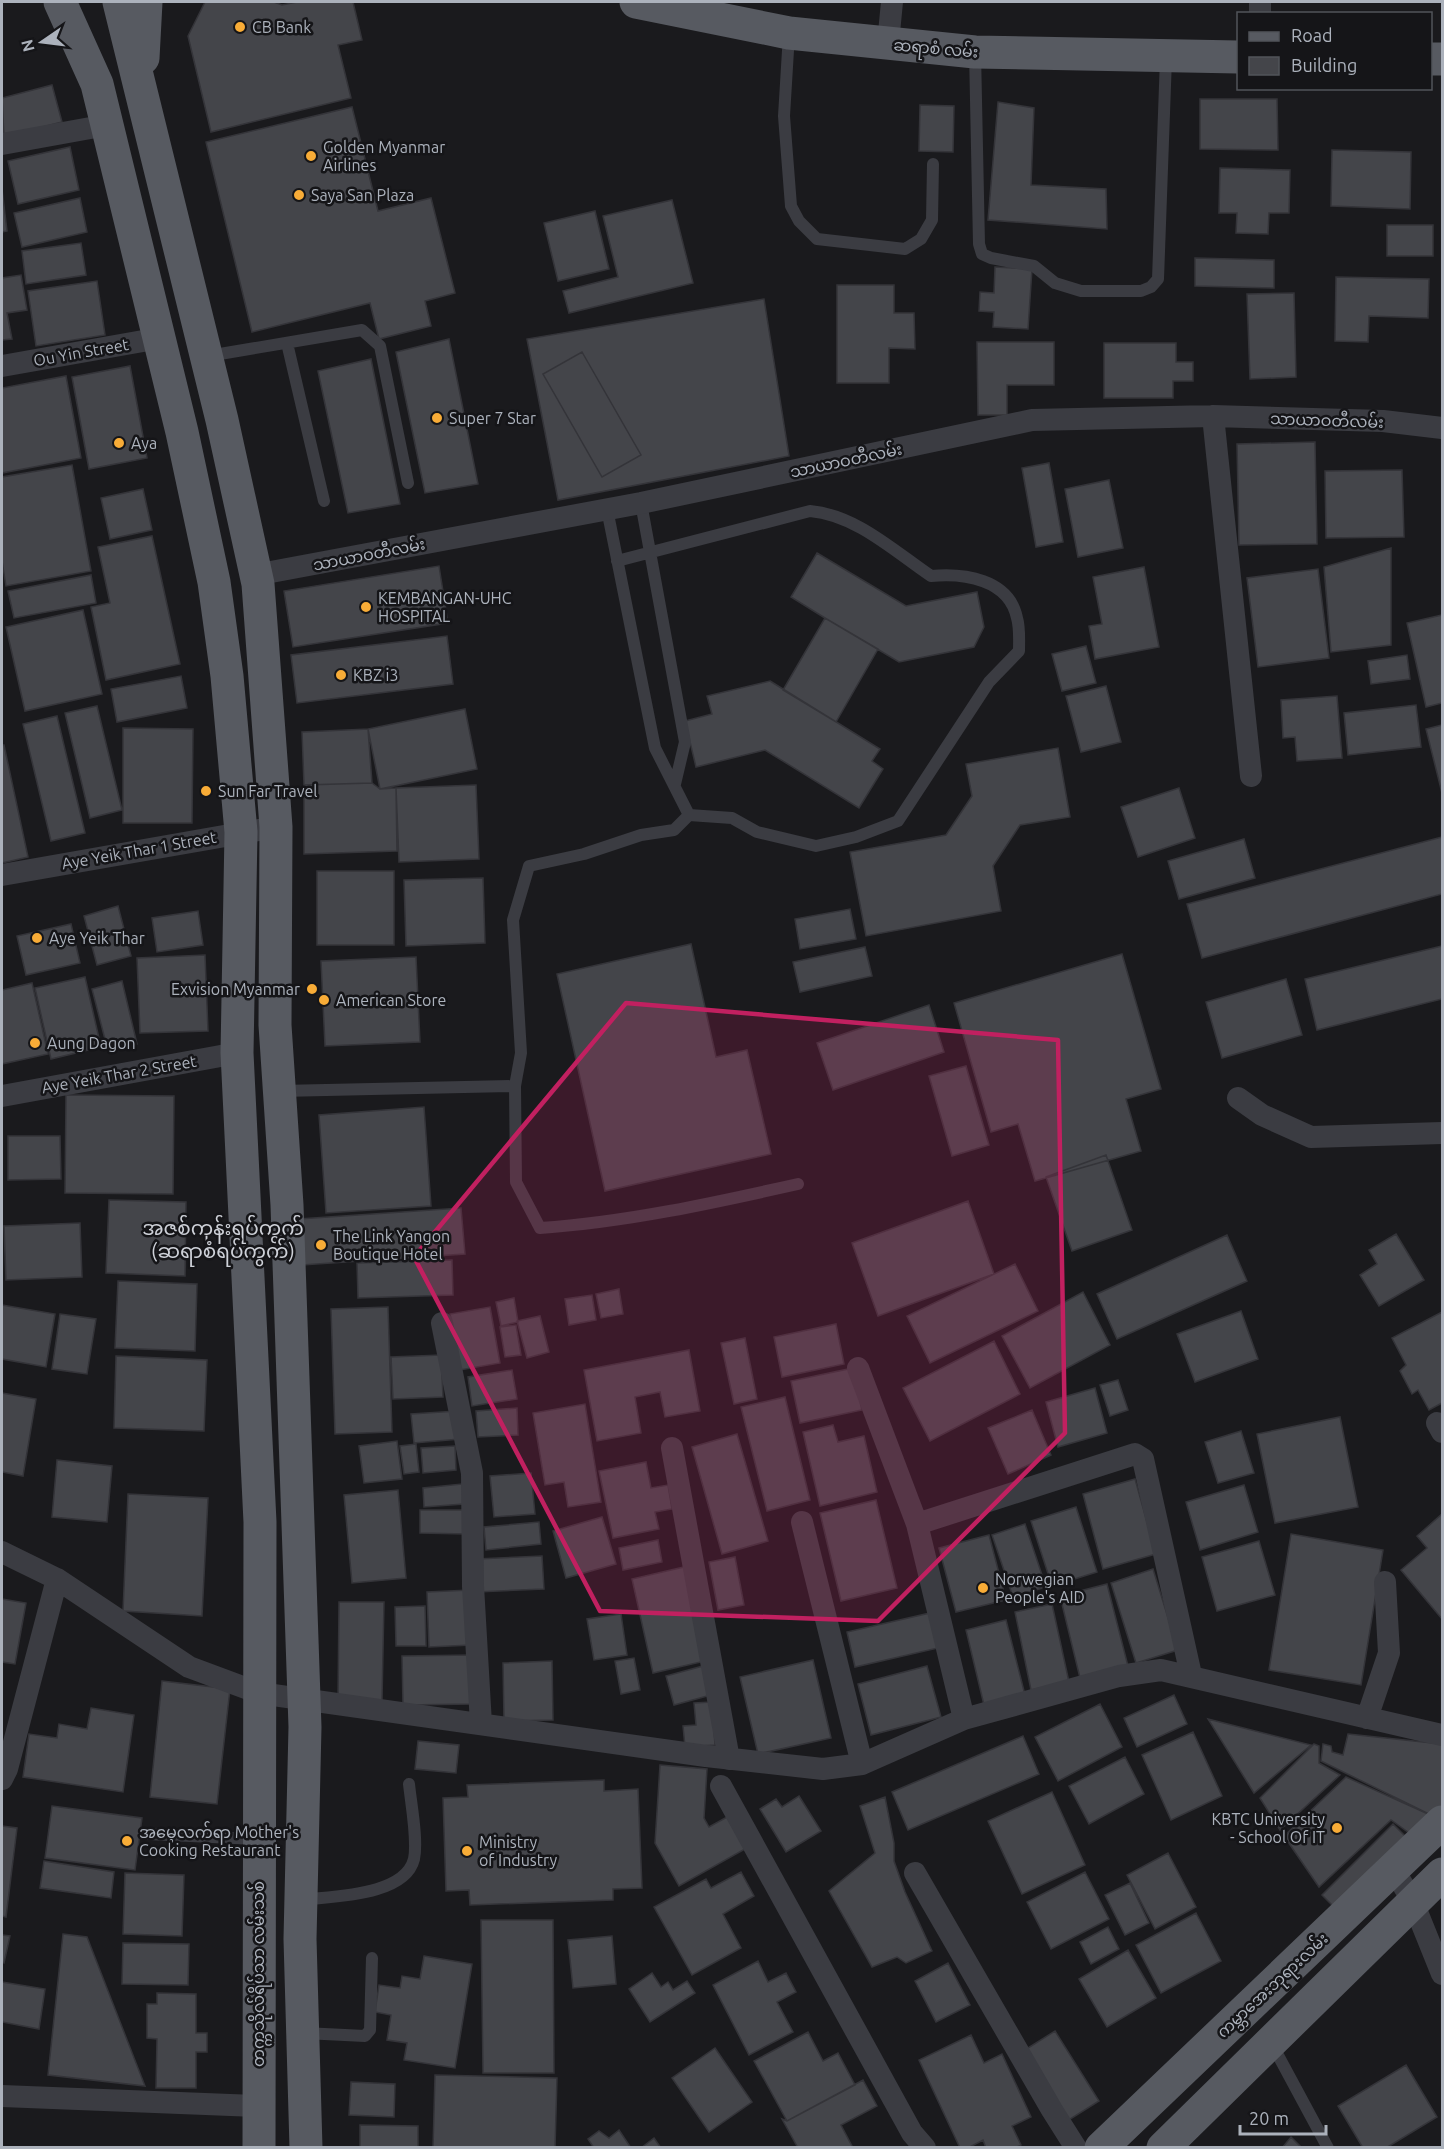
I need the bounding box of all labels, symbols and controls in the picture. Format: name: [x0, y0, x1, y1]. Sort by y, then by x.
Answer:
north arrow: [12, 12, 72, 72]
legend: [1237, 12, 1432, 90]
place label: CB Bank: [252, 18, 311, 36]
marker: CB Bank: [233, 20, 247, 34]
text: Road: [1291, 25, 1333, 45]
street label: ဆရာစံ လမ်း: [892, 33, 979, 66]
text: N: [17, 38, 38, 54]
text: Building: [1291, 55, 1357, 75]
place label: Golden Myanmar Airlines: [323, 138, 445, 174]
marker: Golden Myanmar Airlines: [304, 149, 318, 163]
place label: Saya San Plaza: [311, 186, 414, 204]
marker: Saya San Plaza: [292, 188, 306, 202]
street label: Ou Yin Street: [32, 335, 131, 369]
street label: သာယာဝတီလမ်း: [1270, 407, 1384, 431]
place label: Super 7 Star: [449, 409, 536, 427]
marker: Super 7 Star: [430, 411, 444, 425]
place label: Aya: [131, 434, 157, 452]
marker: Aya: [112, 436, 126, 450]
street label: သာယာဝတီလမ်း: [788, 437, 904, 481]
street label: သာယာဝတီလမ်း: [311, 532, 427, 574]
place label: KEMBANGAN-UHC HOSPITAL: [378, 589, 512, 625]
marker: KEMBANGAN-UHC HOSPITAL: [359, 600, 373, 614]
place label: KBZ i3: [353, 666, 399, 684]
marker: KBZ i3: [334, 668, 348, 682]
place label: Sun Far Travel: [218, 782, 318, 800]
marker: Sun Far Travel: [199, 784, 213, 798]
street label: Aye Yeik Thar 1 Street: [60, 827, 219, 872]
place label: Aye Yeik Thar: [49, 929, 145, 947]
marker: Aye Yeik Thar: [30, 931, 44, 945]
place label: Exvision Myanmar: [171, 980, 300, 998]
marker: Exvision Myanmar: [305, 982, 319, 996]
place label: American Store: [336, 991, 446, 1009]
marker: American Store: [317, 993, 331, 1007]
place label: Aung Dagon: [47, 1034, 136, 1052]
marker: Aung Dagon: [28, 1036, 42, 1050]
street label: Aye Yeik Thar 2 Street: [40, 1051, 199, 1096]
district label: အဇစ်ကုန်းရပ်ကွက် (ဆရာစံရပ်ကွက်): [142, 1214, 304, 1267]
place label: The Link Yangon Boutique Hotel: [333, 1227, 450, 1263]
marker: The Link Yangon Boutique Hotel: [314, 1238, 328, 1252]
place label: Norwegian People's AID: [995, 1570, 1085, 1606]
marker: Norwegian People's AID: [976, 1581, 990, 1595]
place label: KBTC University - School Of IT: [1212, 1810, 1325, 1846]
place label: အမေ့လက်ရာ Mother's Cooking Restaurant: [139, 1821, 299, 1859]
marker: KBTC University - School Of IT: [1330, 1821, 1344, 1835]
place label: Ministry of Industry: [479, 1833, 557, 1869]
marker: အမေ့လက်ရာ Mother's Cooking Restaurant: [120, 1834, 134, 1848]
marker: Ministry of Industry: [460, 1844, 474, 1858]
street label: တက္ကသိုလ်ရိပ်သာ လမ်းသစ်: [247, 1881, 273, 2067]
street label: ကမ္ဘာအေးဘုရားလမ်း: [1212, 1928, 1335, 2045]
scale bar: [1240, 2098, 1326, 2136]
text: 20 m: [1249, 2108, 1289, 2128]

